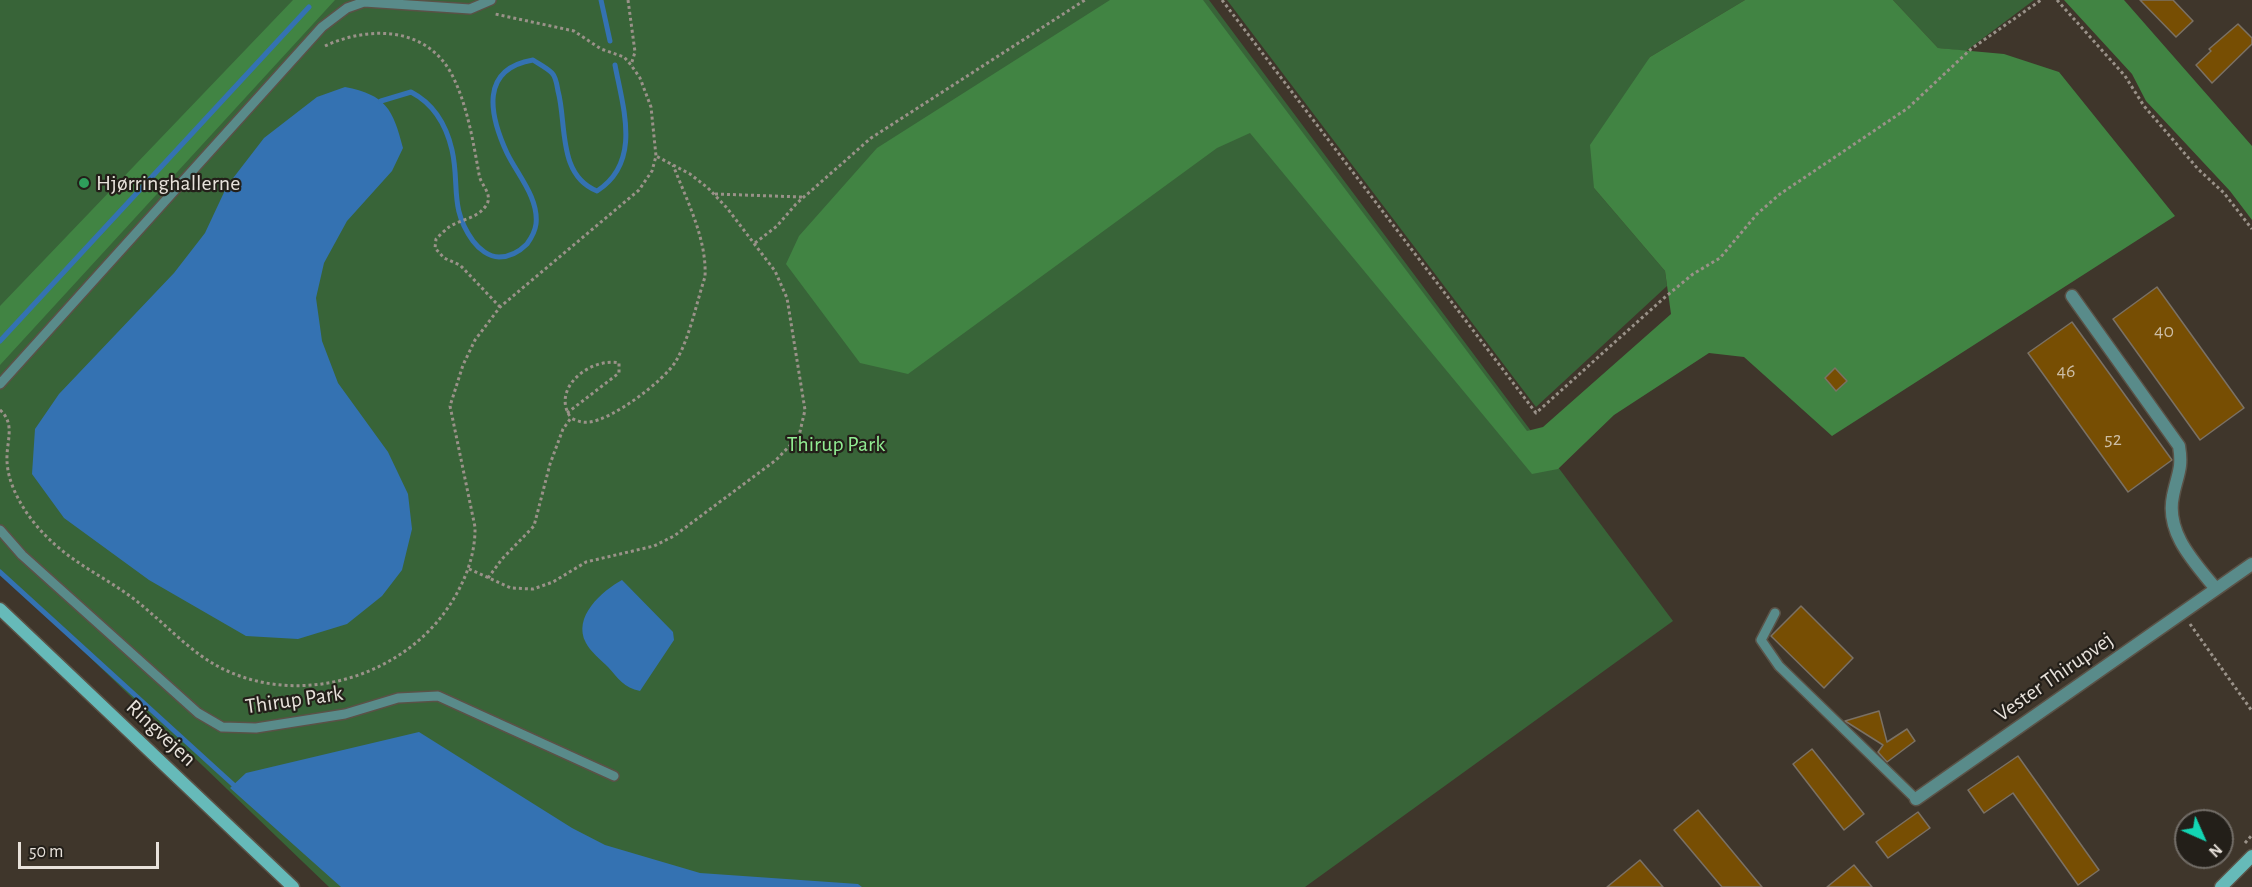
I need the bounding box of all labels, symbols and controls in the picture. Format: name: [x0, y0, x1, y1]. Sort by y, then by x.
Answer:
place label: Hjørringhallerne: [96, 170, 240, 196]
marker: Hjørringhallerne: [77, 176, 91, 190]
house number: 40: [2154, 319, 2174, 343]
house number: 46: [2056, 359, 2076, 383]
house number: 52: [2104, 427, 2122, 451]
park label: Thirup Park: [787, 431, 885, 457]
street label: Vester Thirupvej: [1990, 626, 2118, 728]
street label: Thirup Park: [243, 680, 345, 720]
street label: Ringvejen: [121, 694, 201, 772]
north arrow: [2174, 809, 2234, 869]
scale bar: [21, 830, 162, 868]
text: N: [2206, 841, 2225, 860]
text: 50 m: [29, 843, 63, 861]

